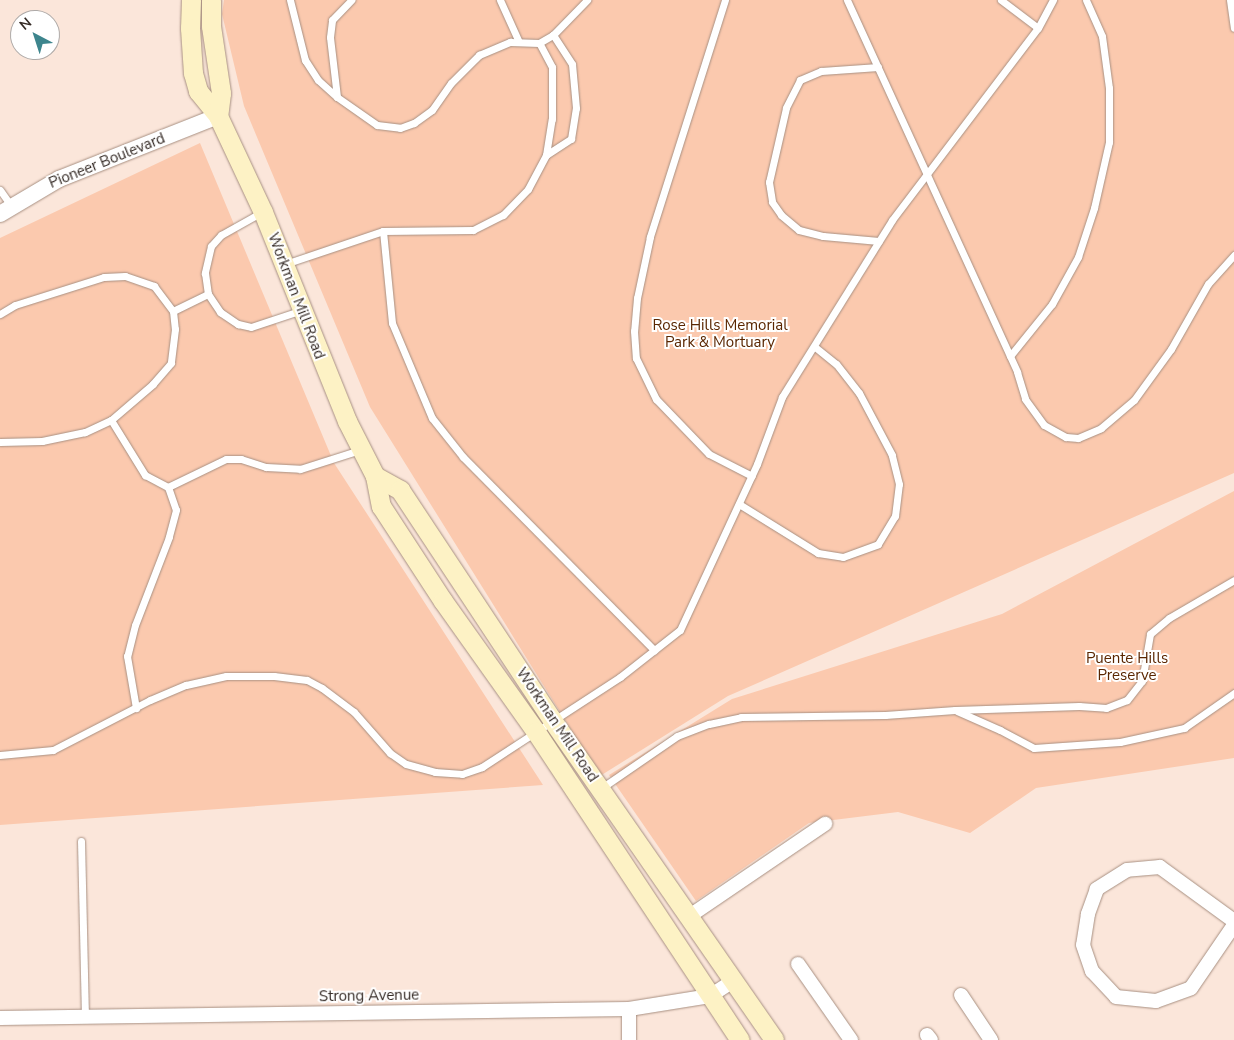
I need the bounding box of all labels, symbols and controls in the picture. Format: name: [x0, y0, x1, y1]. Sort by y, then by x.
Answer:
north arrow: [10, 10, 60, 60]
text: N: [16, 13, 36, 35]
street label: Pioneer Boulevard: [46, 129, 168, 193]
street label: Workman Mill Road: [264, 230, 328, 362]
park label: Rose Hills Memorial Park & Mortuary: [652, 316, 788, 351]
park label: Puente Hills Preserve: [1086, 649, 1168, 684]
street label: Workman Mill Road: [512, 664, 602, 786]
street label: Strong Avenue: [319, 986, 419, 1006]

